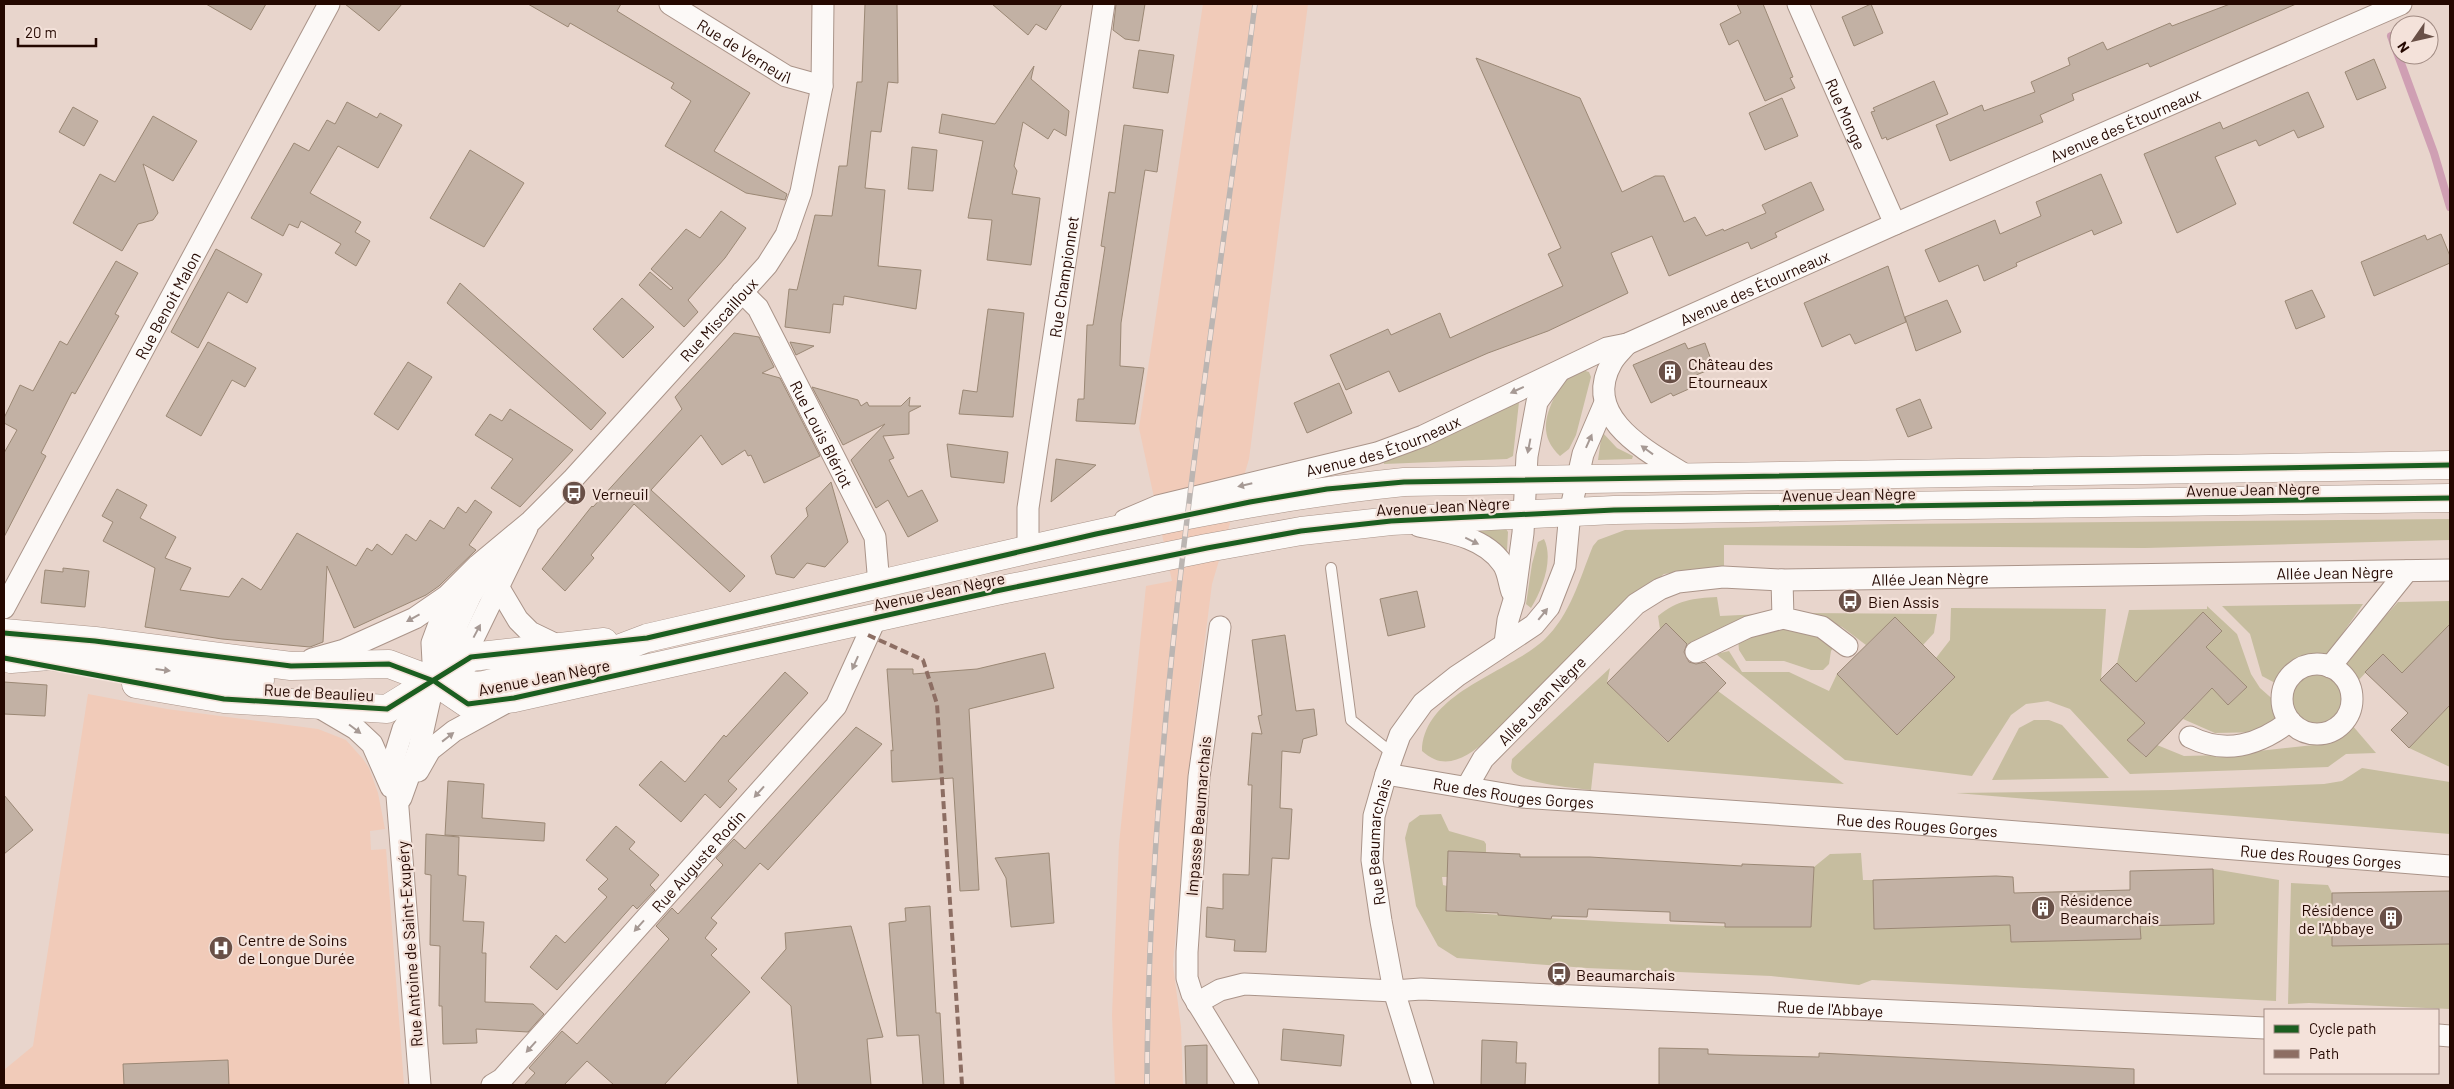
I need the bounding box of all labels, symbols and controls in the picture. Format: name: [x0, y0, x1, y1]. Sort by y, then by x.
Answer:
street label: Rue de Verneuil: [694, 14, 793, 86]
scale bar: [18, 15, 95, 47]
north arrow: [2389, 15, 2439, 65]
text: 20 m: [25, 23, 57, 41]
text: N: [2393, 39, 2412, 56]
street label: Rue Monge: [1822, 75, 1870, 152]
street label: Avenue des Étourneaux: [2047, 83, 2203, 165]
street label: Rue Championnet: [1044, 214, 1081, 339]
street label: Avenue des Étourneaux: [1676, 245, 1832, 329]
street label: Rue Benoit Malon: [130, 248, 204, 362]
street label: Rue Miscailloux: [675, 273, 761, 365]
place label: Château des Etourneaux: [1688, 354, 1773, 391]
building icon: Château des Etourneaux: [1657, 359, 1683, 385]
street label: Rue Louis Blériot: [787, 377, 858, 491]
one-way arrow: [1510, 386, 1525, 394]
street label: Avenue des Étourneaux: [1304, 410, 1463, 479]
one-way arrow: [1585, 434, 1593, 448]
one-way arrow: [1524, 438, 1532, 454]
one-way arrow: [1640, 445, 1654, 455]
street label: Avenue Jean Nègre: [2186, 478, 2320, 500]
bus stop icon: Verneuil: [561, 480, 587, 506]
one-way arrow: [1237, 481, 1252, 489]
street label: Avenue Jean Nègre: [1782, 483, 1916, 505]
place label: Verneuil: [592, 484, 648, 503]
street label: Avenue Jean Nègre: [1376, 493, 1510, 519]
one-way arrow: [1465, 537, 1479, 545]
street label: Allée Jean Nègre: [2276, 561, 2394, 582]
street label: Allée Jean Nègre: [1871, 567, 1989, 588]
street label: Avenue Jean Nègre: [872, 568, 1006, 614]
bus stop icon: Bien Assis: [1837, 588, 1863, 614]
place label: Bien Assis: [1868, 592, 1939, 611]
one-way arrow: [1538, 608, 1549, 621]
one-way arrow: [406, 614, 421, 622]
one-way arrow: [473, 624, 481, 638]
street label: Allée Jean Nègre: [1493, 652, 1589, 749]
street label: Avenue Jean Nègre: [476, 655, 612, 699]
one-way arrow: [851, 656, 859, 670]
one-way arrow: [156, 666, 172, 674]
street label: Rue de Beaulieu: [263, 680, 375, 704]
one-way arrow: [348, 724, 362, 734]
one-way arrow: [441, 731, 454, 742]
street label: Impasse Beaumarchais: [1182, 735, 1214, 897]
street label: Rue des Rouges Gorges: [1432, 773, 1595, 811]
street label: Rue Beaumarchais: [1362, 775, 1394, 907]
one-way arrow: [753, 785, 765, 797]
street label: Rue Auguste Rodin: [647, 806, 748, 915]
street label: Rue des Rouges Gorges: [1836, 809, 1999, 840]
street label: Rue Antoine de Saint-Exupéry: [392, 840, 426, 1048]
street label: Rue des Rouges Gorges: [2239, 840, 2402, 872]
place label: Résidence Beaumarchais: [2060, 890, 2159, 927]
building icon: Résidence Beaumarchais: [2030, 895, 2056, 921]
place label: Résidence de l'Abbaye: [2298, 900, 2374, 937]
building icon: Résidence de l'Abbaye: [2378, 905, 2404, 931]
one-way arrow: [633, 919, 645, 931]
place label: Centre de Soins de Longue Durée: [238, 930, 355, 967]
hospital icon: Centre de Soins de Longue Durée: [208, 935, 234, 961]
bus stop icon: Beaumarchais: [1546, 961, 1572, 987]
place label: Beaumarchais: [1576, 965, 1675, 984]
street label: Rue de l'Abbaye: [1777, 996, 1884, 1020]
legend: [2264, 1009, 2439, 1074]
text: Cycle path: [2309, 1019, 2376, 1037]
one-way arrow: [525, 1040, 536, 1053]
text: Path: [2309, 1044, 2339, 1062]

